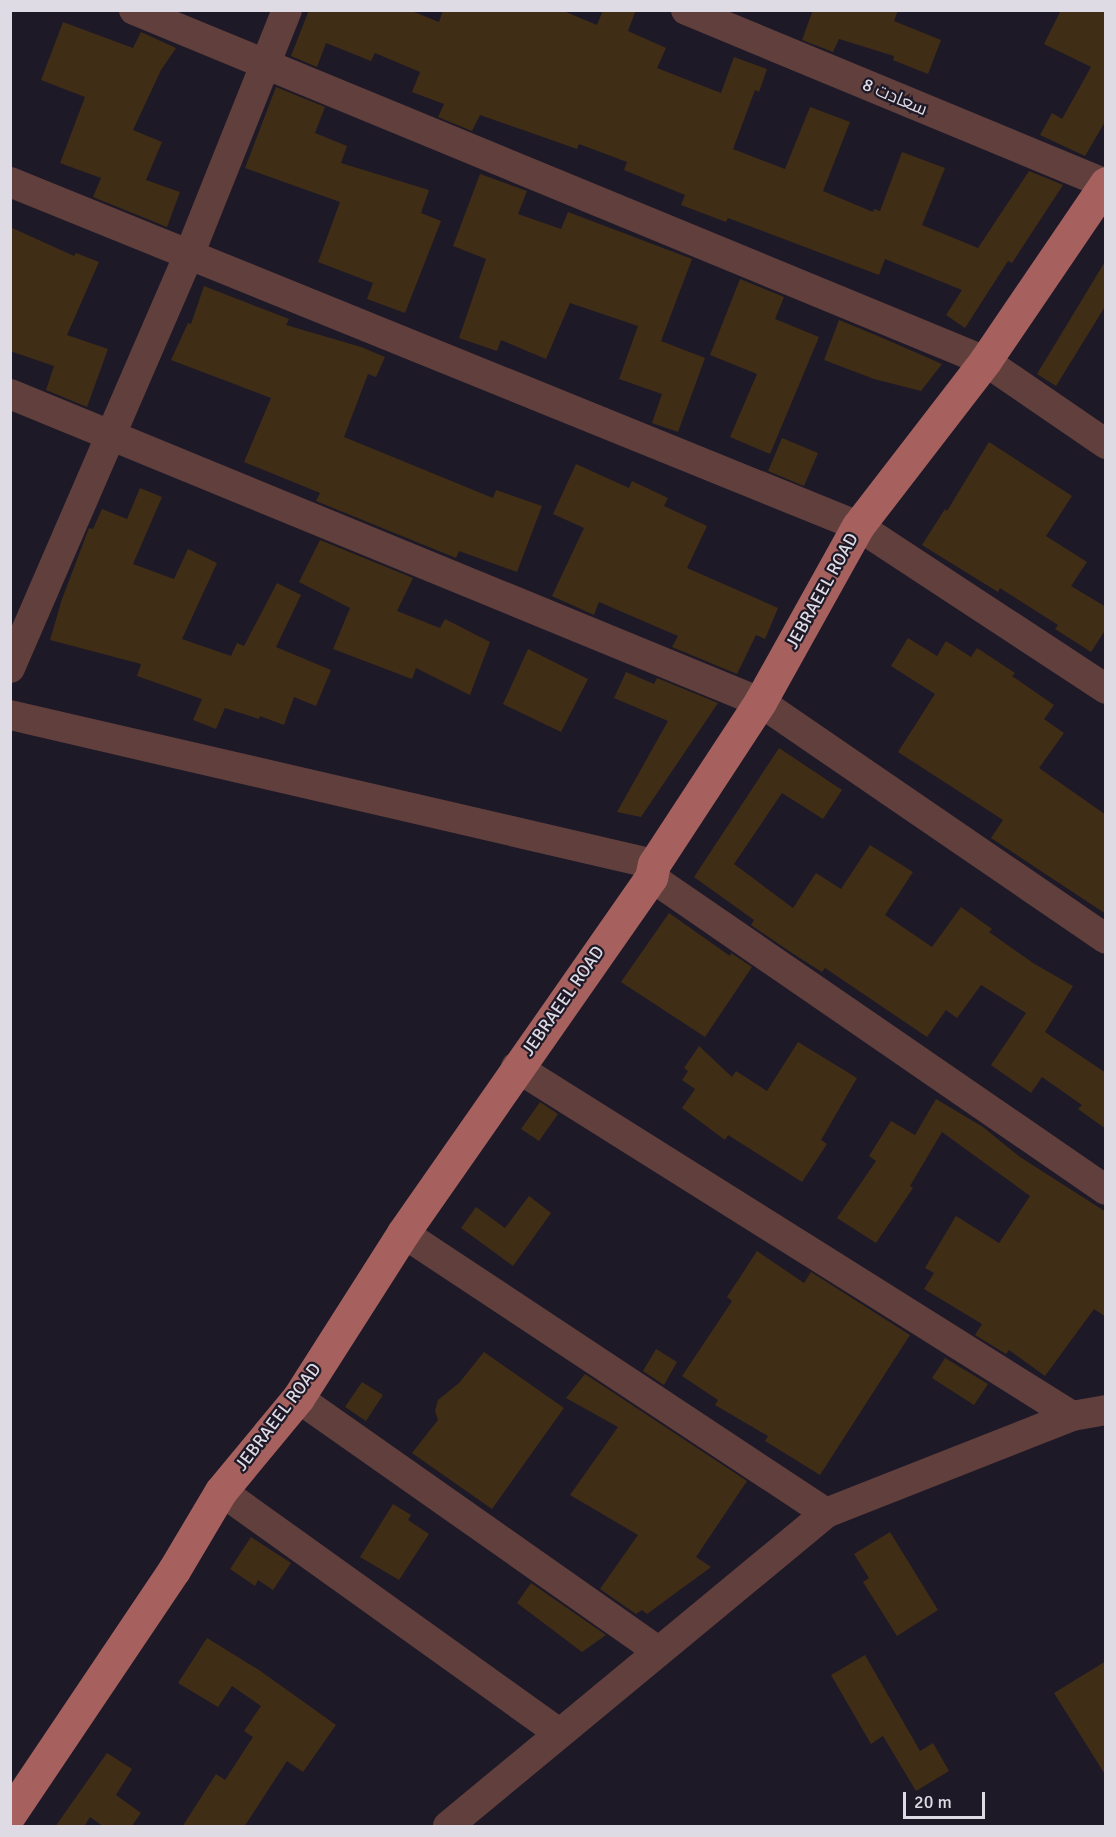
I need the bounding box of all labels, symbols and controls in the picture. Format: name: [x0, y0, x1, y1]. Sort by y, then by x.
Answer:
street label: سعادت 8: [859, 74, 931, 120]
street label: JEBRAEEL ROAD: [781, 529, 863, 653]
street label: JEBRAEEL ROAD: [517, 942, 609, 1060]
street label: JEBRAEEL ROAD: [230, 1359, 326, 1475]
scale bar: [906, 1780, 988, 1818]
text: 20 m: [914, 1791, 952, 1813]

